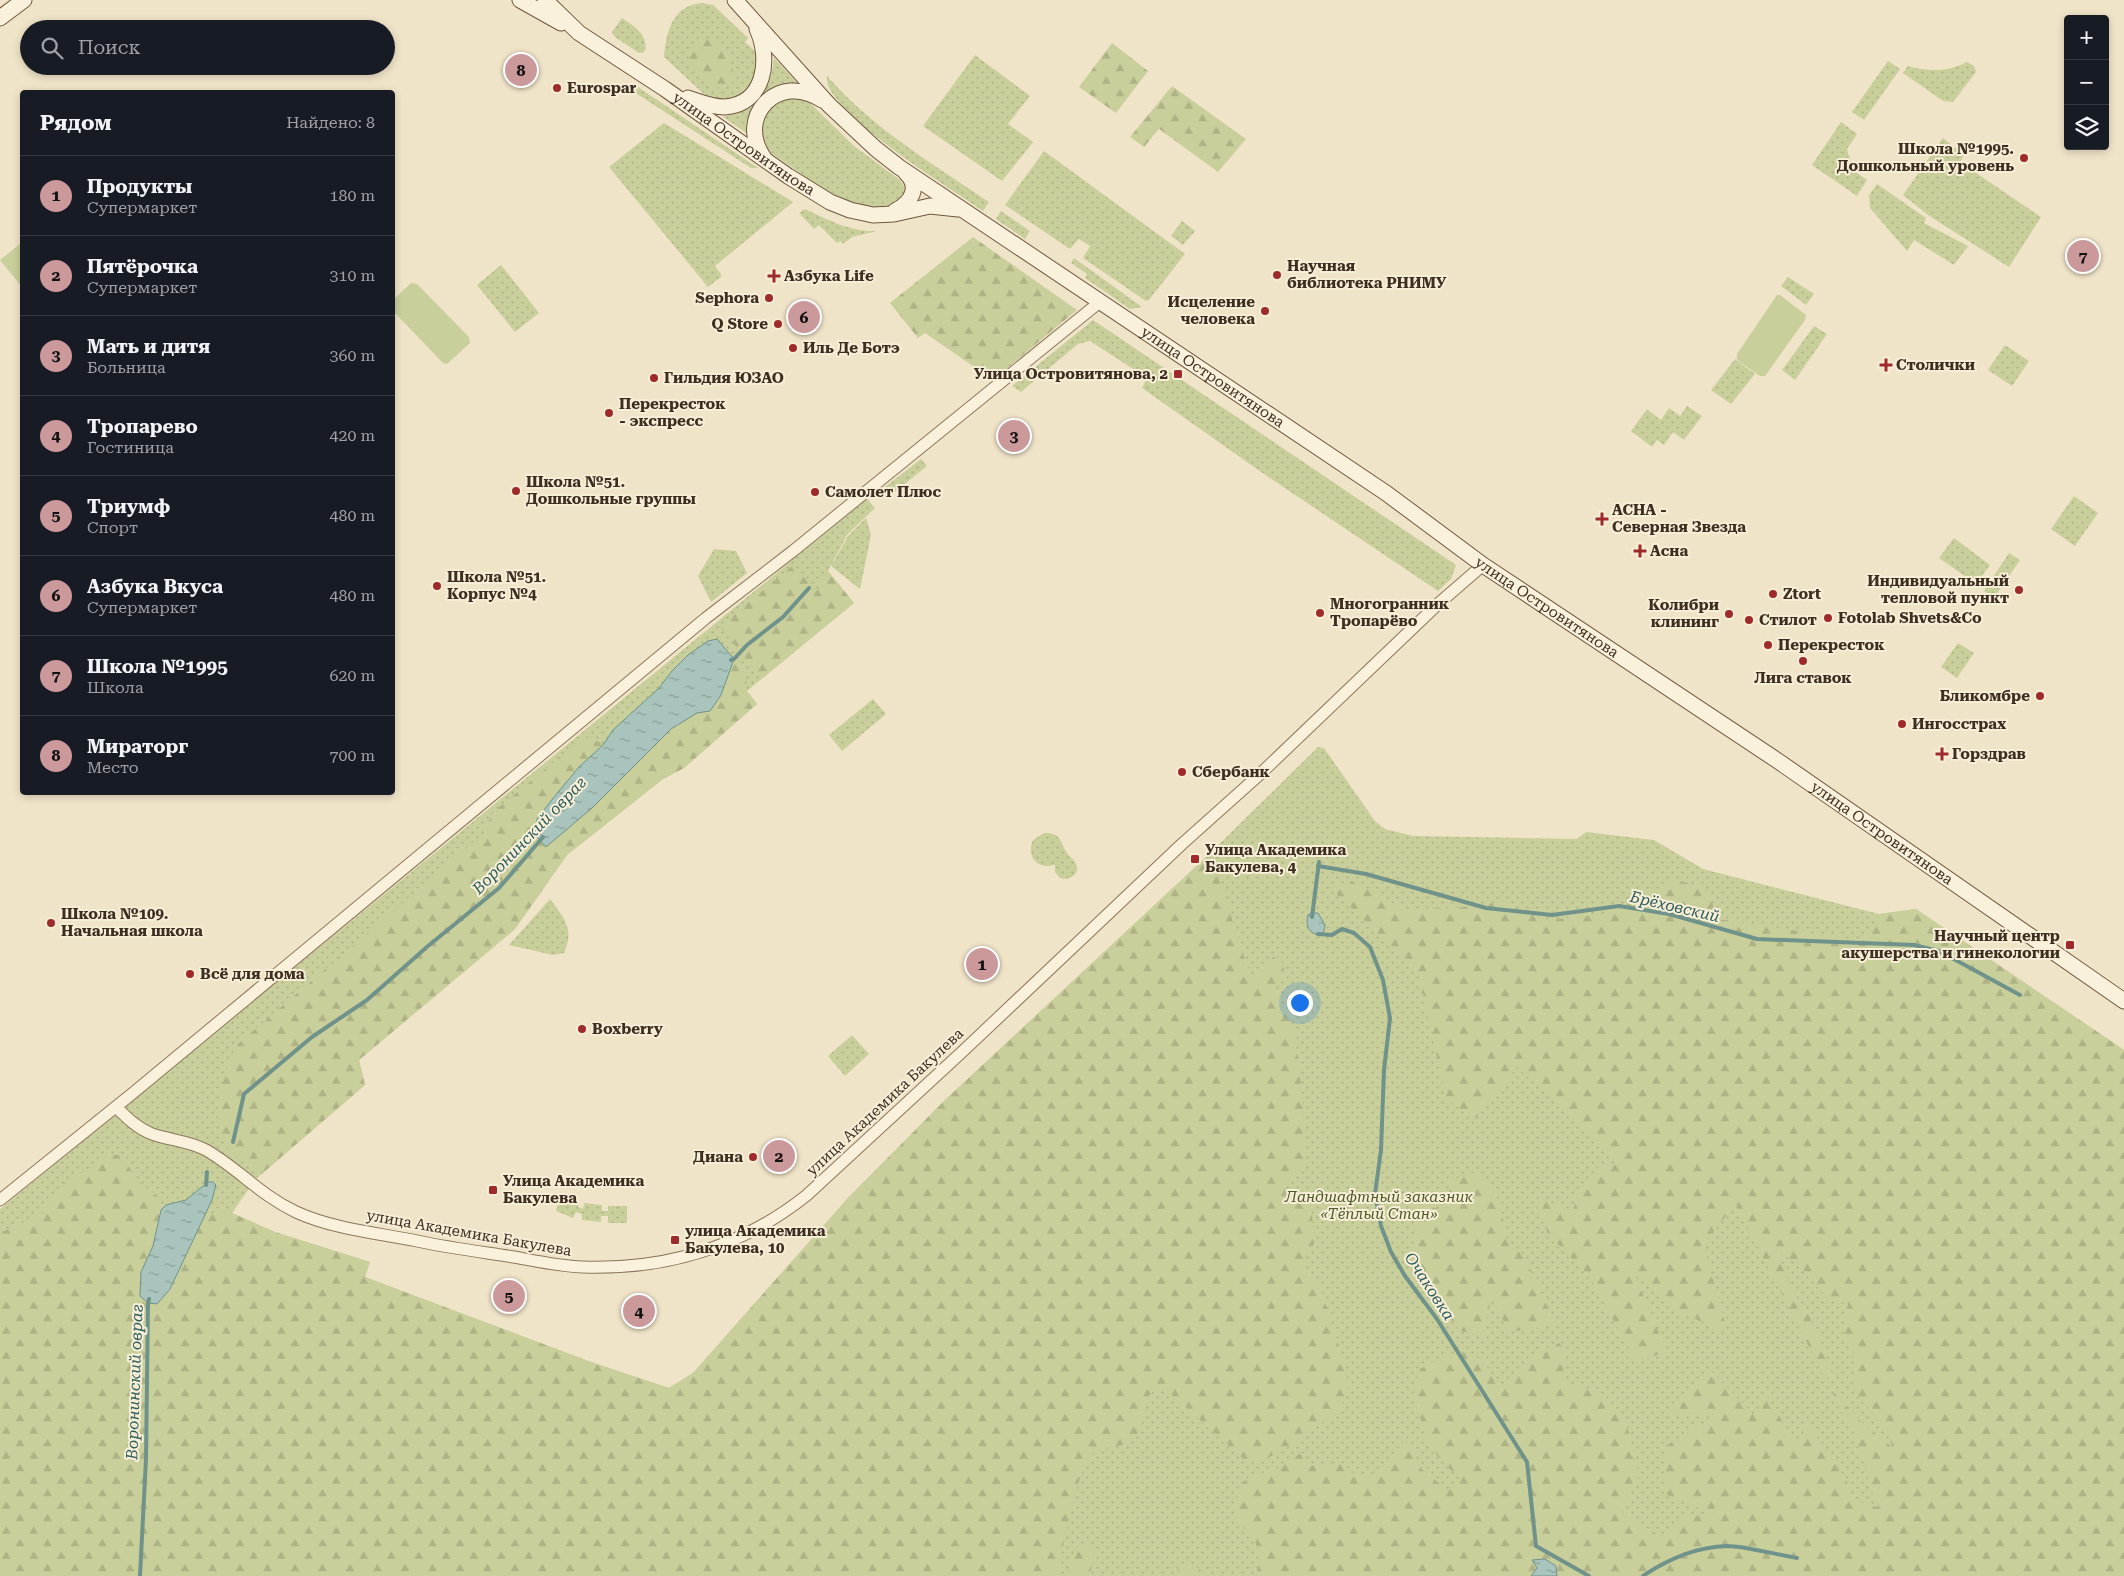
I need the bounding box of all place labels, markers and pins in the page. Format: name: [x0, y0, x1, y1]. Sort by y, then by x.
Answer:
pin: 8: [505, 51, 537, 89]
place label: Eurospar: [567, 79, 637, 97]
marker: Eurospar: [551, 82, 563, 94]
place label: Школа №1995. Дошкольный уровень: [1837, 140, 2014, 175]
marker: Школа №1995. Дошкольный уровень: [2018, 152, 2030, 164]
pin: 7: [2067, 237, 2099, 275]
place label: Научная библиотека РНИМУ: [1287, 257, 1447, 292]
place label: Азбука Life: [784, 267, 874, 285]
marker: Научная библиотека РНИМУ: [1271, 269, 1283, 281]
marker: Азбука Life: [768, 270, 780, 282]
place label: Sephora: [695, 289, 759, 307]
marker: Sephora: [763, 292, 775, 304]
place label: Исцеление человека: [1167, 293, 1255, 328]
pin: 6: [788, 298, 820, 336]
marker: Исцеление человека: [1259, 305, 1271, 317]
place label: Q Store: [712, 315, 768, 333]
marker: Q Store: [772, 318, 784, 330]
place label: Иль Де Ботэ: [803, 339, 900, 357]
marker: Иль Де Ботэ: [787, 342, 799, 354]
place label: Столички: [1896, 356, 1975, 374]
marker: Столички: [1880, 359, 1892, 371]
place label: Улица Островитянова, 2: [974, 365, 1168, 383]
marker: Улица Островитянова, 2: [1172, 368, 1184, 380]
place label: Гильдия ЮЗАО: [664, 369, 784, 387]
marker: Гильдия ЮЗАО: [648, 372, 660, 384]
place label: Перекресток - экспресс: [619, 395, 726, 430]
marker: Перекресток - экспресс: [603, 407, 615, 419]
pin: 3: [998, 417, 1030, 455]
place label: Школа №51. Дошкольные группы: [526, 473, 696, 508]
place label: Самолет Плюс: [825, 483, 941, 501]
marker: Школа №51. Дошкольные группы: [510, 485, 522, 497]
marker: Самолет Плюс: [809, 486, 821, 498]
place label: АСНА - Северная Звезда: [1612, 501, 1746, 536]
marker: АСНА - Северная Звезда: [1596, 513, 1608, 525]
place label: Асна: [1650, 542, 1688, 560]
marker: Асна: [1634, 545, 1646, 557]
place label: Школа №51. Корпус №4: [447, 568, 546, 603]
place label: Индивидуальный тепловой пункт: [1867, 572, 2009, 607]
marker: Школа №51. Корпус №4: [431, 580, 443, 592]
marker: Индивидуальный тепловой пункт: [2013, 584, 2025, 596]
place label: Ztort: [1783, 585, 1821, 603]
marker: Ztort: [1767, 588, 1779, 600]
place label: Многогранник Тропарёво: [1330, 595, 1450, 630]
place label: Колибри клининг: [1648, 596, 1719, 631]
marker: Многогранник Тропарёво: [1314, 607, 1326, 619]
marker: Колибри клининг: [1723, 608, 1735, 620]
place label: Fotolab Shvets&Co: [1838, 609, 1982, 627]
place label: Стилот: [1759, 611, 1817, 629]
marker: Fotolab Shvets&Co: [1822, 612, 1834, 624]
marker: Стилот: [1743, 614, 1755, 626]
place label: Перекресток: [1778, 636, 1885, 654]
marker: Перекресток: [1762, 639, 1774, 651]
marker: Лига ставок: [1797, 655, 1809, 667]
place label: Лига ставок: [1754, 669, 1852, 687]
place label: Бликомбре: [1940, 687, 2030, 705]
marker: Бликомбре: [2034, 690, 2046, 702]
place label: Ингосстрах: [1912, 715, 2006, 733]
marker: Ингосстрах: [1896, 718, 1908, 730]
place label: Горздрав: [1952, 745, 2026, 763]
marker: Горздрав: [1936, 748, 1948, 760]
place label: Сбербанк: [1192, 763, 1271, 781]
marker: Сбербанк: [1176, 766, 1188, 778]
place label: Улица Академика Бакулева, 4: [1205, 841, 1346, 876]
marker: Улица Академика Бакулева, 4: [1189, 853, 1201, 865]
place label: Школа №109. Начальная школа: [61, 905, 203, 940]
marker: Школа №109. Начальная школа: [45, 917, 57, 929]
place label: Научный центр акушерства и гинекологии: [1841, 927, 2060, 962]
marker: Научный центр акушерства и гинекологии: [2064, 939, 2076, 951]
pin: 1: [966, 945, 998, 983]
place label: Всё для дома: [200, 965, 305, 983]
marker: Всё для дома: [184, 968, 196, 980]
place label: Boxberry: [592, 1020, 663, 1038]
marker: Boxberry: [576, 1023, 588, 1035]
pin: 2: [763, 1137, 795, 1175]
place label: Диана: [693, 1148, 743, 1166]
marker: Диана: [747, 1151, 759, 1163]
place label: Улица Академика Бакулева: [503, 1172, 644, 1207]
marker: Улица Академика Бакулева: [487, 1184, 499, 1196]
place label: улица Академика Бакулева, 10: [685, 1222, 826, 1257]
marker: улица Академика Бакулева, 10: [669, 1234, 681, 1246]
pin: 5: [493, 1277, 525, 1315]
pin: 4: [623, 1292, 655, 1330]

